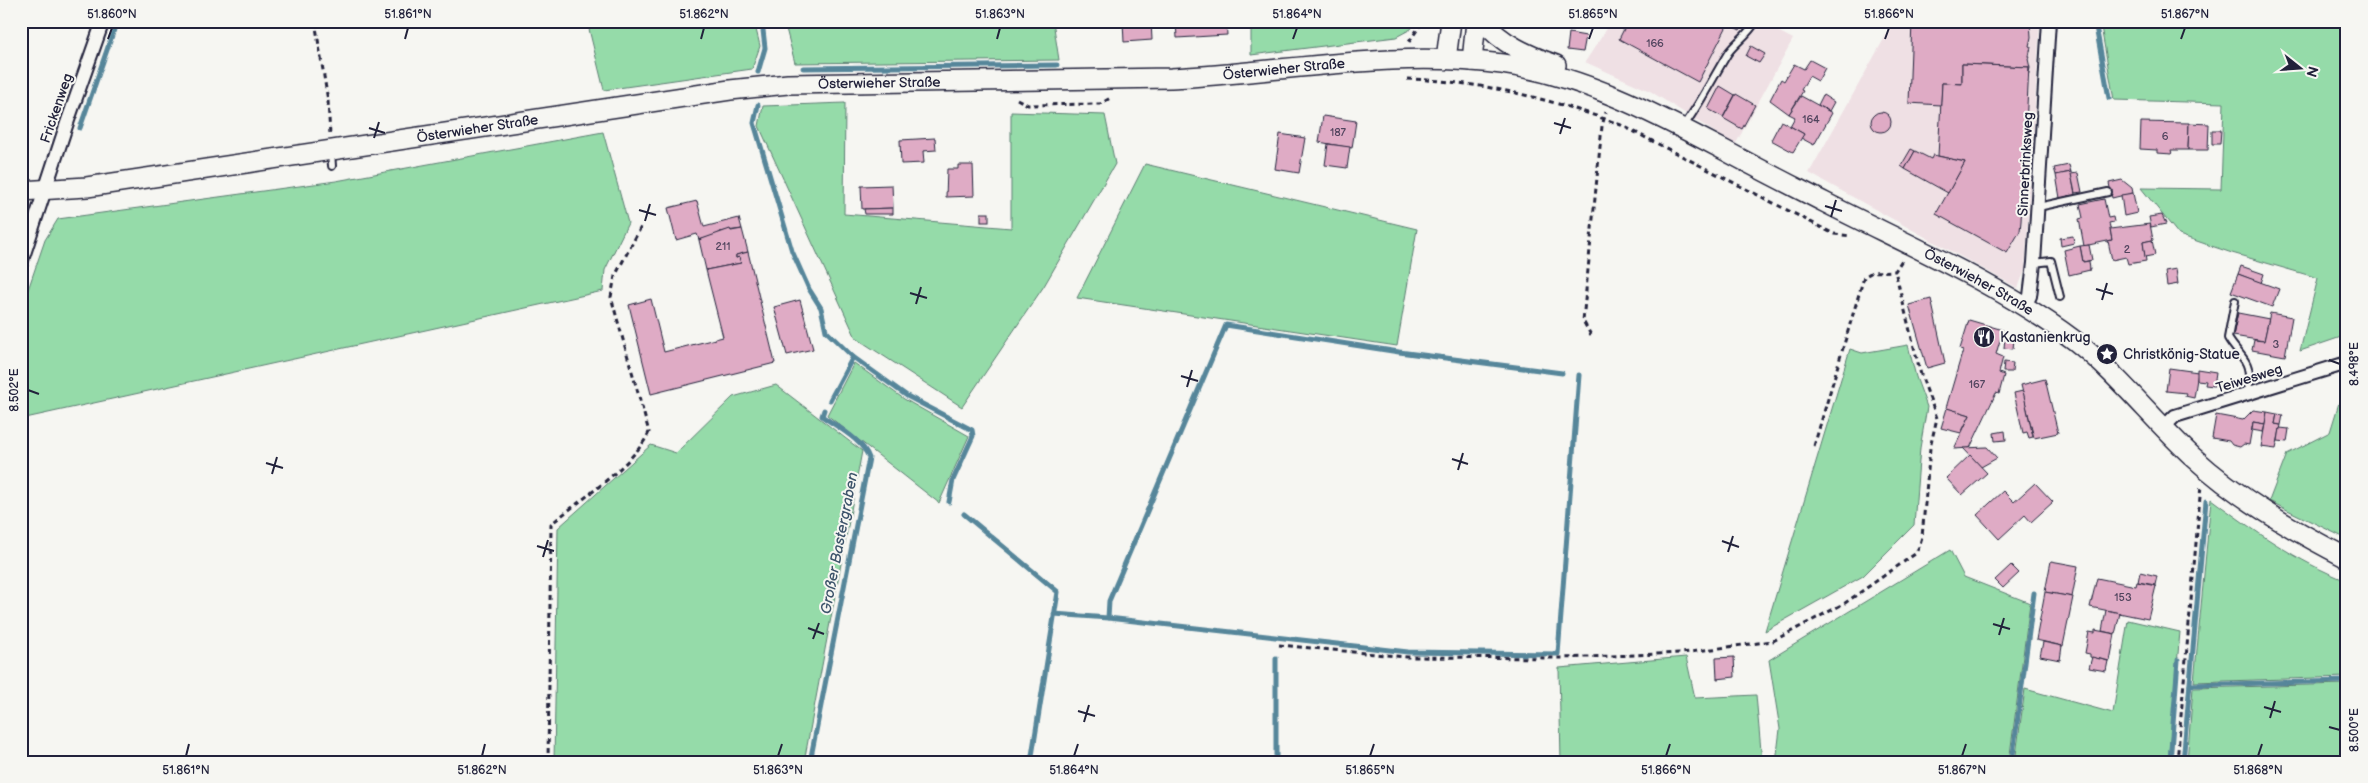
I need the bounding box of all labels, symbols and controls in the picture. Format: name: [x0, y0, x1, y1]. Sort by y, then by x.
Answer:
text: 51.860°N: [87, 7, 137, 22]
text: 51.861°N: [384, 7, 432, 22]
text: 51.862°N: [679, 7, 729, 22]
text: 51.863°N: [975, 7, 1025, 22]
text: 51.864°N: [1272, 7, 1322, 22]
text: 51.865°N: [1568, 7, 1618, 22]
text: 51.866°N: [1864, 7, 1914, 22]
text: 51.867°N: [2161, 7, 2209, 22]
house number: 166: [1646, 37, 1664, 50]
north arrow: [2276, 42, 2326, 92]
street label: Österwieher Straße: [1222, 55, 1346, 83]
text: N: [2302, 64, 2322, 79]
street label: Frickenweg: [37, 71, 76, 145]
street label: Österwieher Straße: [818, 74, 941, 93]
street label: Österwieher Straße: [415, 111, 539, 146]
street label: Sinnerbrinksweg: [2014, 111, 2037, 217]
house number: 164: [1802, 113, 1820, 126]
house number: 187: [1330, 126, 1347, 139]
house number: 6: [2162, 130, 2169, 143]
house number: 211: [716, 240, 730, 253]
house number: 2: [2124, 243, 2131, 256]
street label: Österwieher Straße: [1921, 244, 2037, 319]
restaurant icon: Kastanienkrug: [1972, 325, 1996, 349]
place label: Kastanienkrug: [2000, 329, 2091, 346]
house number: 3: [2273, 338, 2280, 351]
place icon: Christkönig-Statue: [2095, 342, 2119, 366]
text: 8.498°E: [2347, 342, 2362, 386]
place label: Christkönig-Statue: [2123, 346, 2240, 363]
street label: Teiwesweg: [2214, 360, 2284, 397]
text: 8.502°E: [7, 368, 22, 412]
house number: 167: [1969, 378, 1986, 391]
water label: Großer Bastergraben: [816, 471, 863, 616]
house number: 153: [2114, 591, 2132, 604]
text: 8.500°E: [2347, 708, 2362, 752]
text: 51.861°N: [162, 763, 210, 778]
text: 51.862°N: [457, 763, 507, 778]
text: 51.863°N: [753, 763, 803, 778]
text: 51.864°N: [1049, 763, 1099, 778]
text: 51.865°N: [1345, 763, 1395, 778]
text: 51.866°N: [1641, 763, 1691, 778]
text: 51.867°N: [1938, 763, 1986, 778]
text: 51.868°N: [2233, 763, 2283, 778]

